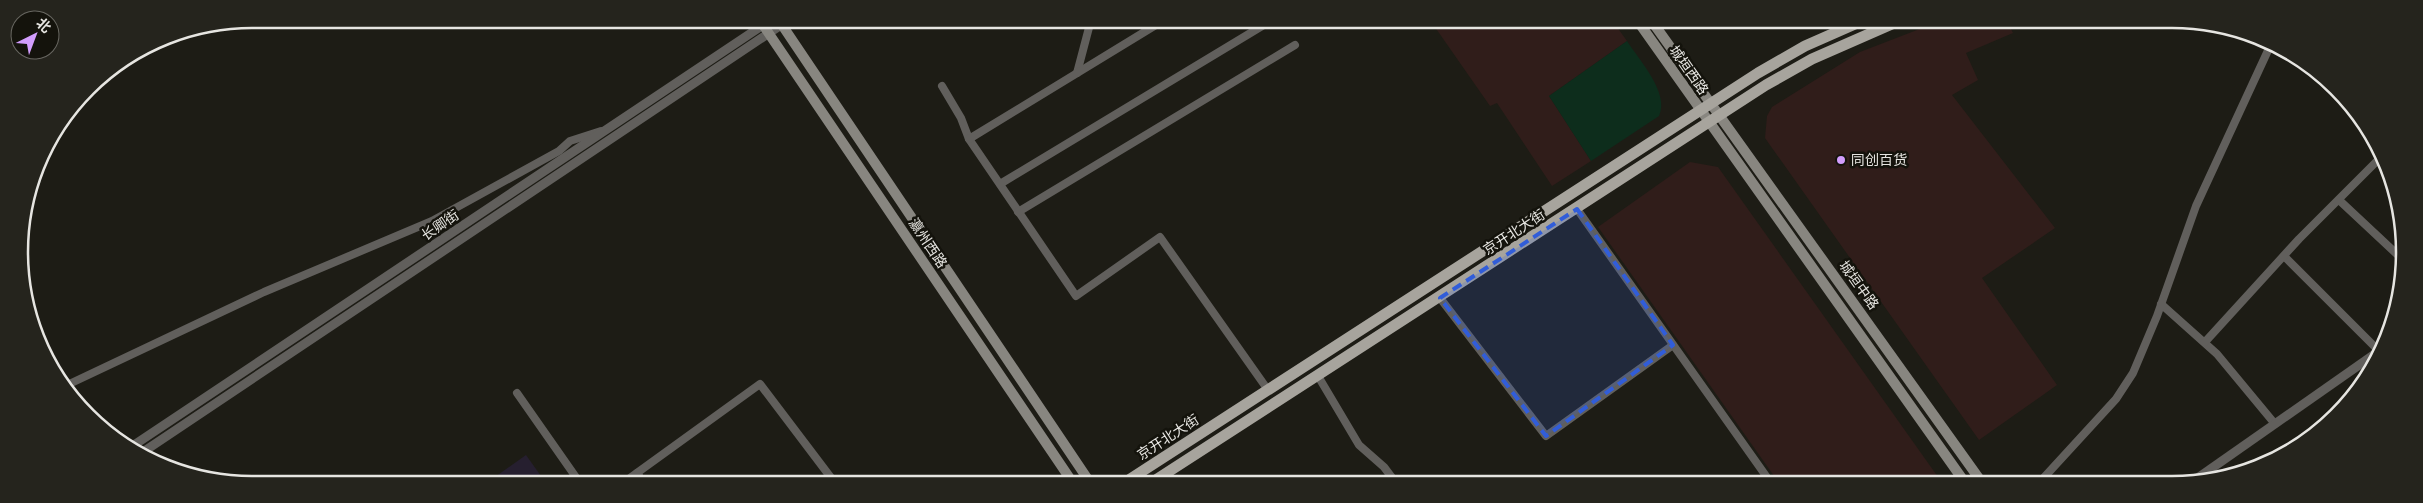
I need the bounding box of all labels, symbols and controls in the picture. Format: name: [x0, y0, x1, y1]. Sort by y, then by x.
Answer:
north arrow: [10, 10, 60, 60]
text: 北: [33, 15, 54, 36]
street label: 城垣西路: [1666, 42, 1712, 98]
place label: 同创百货: [1851, 152, 1907, 168]
marker: 同创百货: [1835, 154, 1847, 166]
street label: 京开北大街: [1480, 206, 1548, 258]
street label: 长卿街: [418, 207, 462, 243]
street label: 瀛州西路: [906, 215, 950, 271]
street label: 城垣中路: [1836, 258, 1882, 312]
street label: 京开北大街: [1134, 411, 1202, 463]

